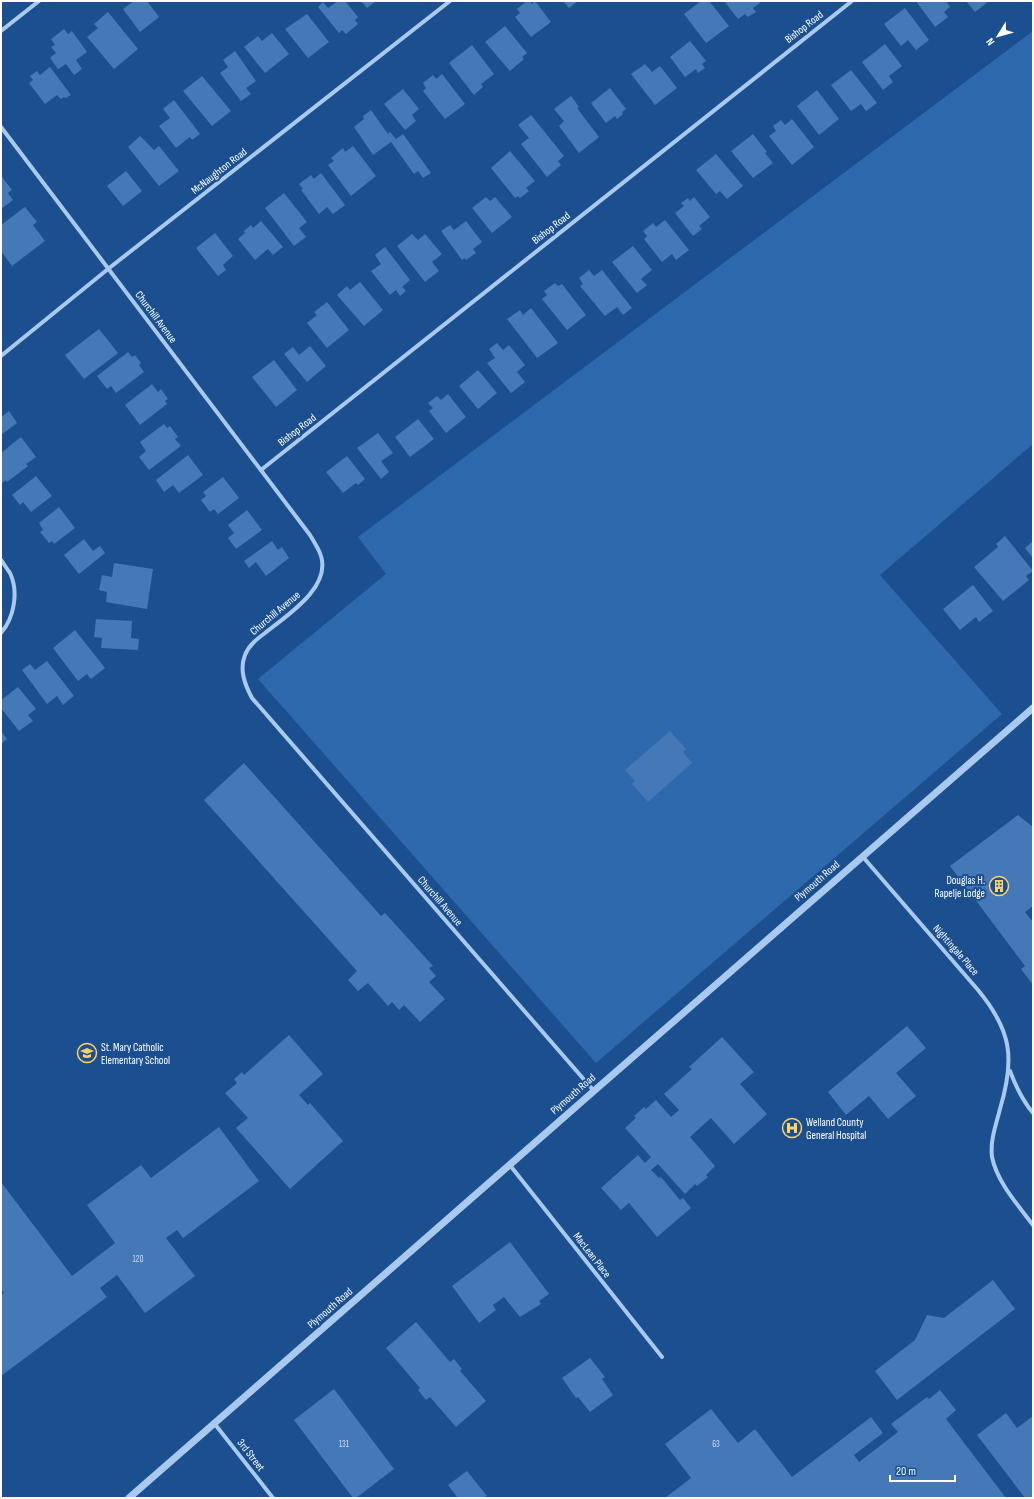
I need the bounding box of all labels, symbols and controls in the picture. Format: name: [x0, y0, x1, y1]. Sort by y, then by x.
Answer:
street label: Bishop Road: [782, 8, 826, 46]
north arrow: [978, 16, 1018, 56]
text: N: [983, 35, 997, 48]
street label: McNaughton Road: [189, 145, 250, 197]
street label: Bishop Road: [529, 209, 573, 247]
street label: Churchill Avenue: [132, 289, 180, 345]
street label: Bishop Road: [275, 411, 319, 449]
street label: Churchill Avenue: [247, 588, 303, 638]
street label: Plymouth Road: [792, 858, 842, 904]
street label: Churchill Avenue: [415, 874, 465, 928]
place label: Douglas H. Rapelje Lodge: [935, 874, 985, 900]
building icon: Douglas H. Rapelje Lodge: [988, 875, 1010, 897]
street label: Nightingale Place: [930, 922, 982, 978]
place label: St. Mary Catholic Elementary School: [101, 1041, 170, 1067]
school or university icon: St. Mary Catholic Elementary School: [76, 1042, 98, 1064]
street label: Plymouth Road: [548, 1071, 598, 1117]
place label: Welland County General Hospital: [806, 1116, 866, 1142]
hospital icon: Welland County General Hospital: [781, 1117, 803, 1139]
street label: MacLean Place: [570, 1230, 614, 1280]
house number: 120: [133, 1254, 143, 1265]
street label: Plymouth Road: [305, 1285, 355, 1331]
street label: 3rd Street: [234, 1436, 268, 1474]
house number: 131: [339, 1439, 350, 1450]
house number: 63: [712, 1439, 720, 1450]
scale bar: [890, 1457, 955, 1483]
text: 20 m: [896, 1464, 916, 1479]

